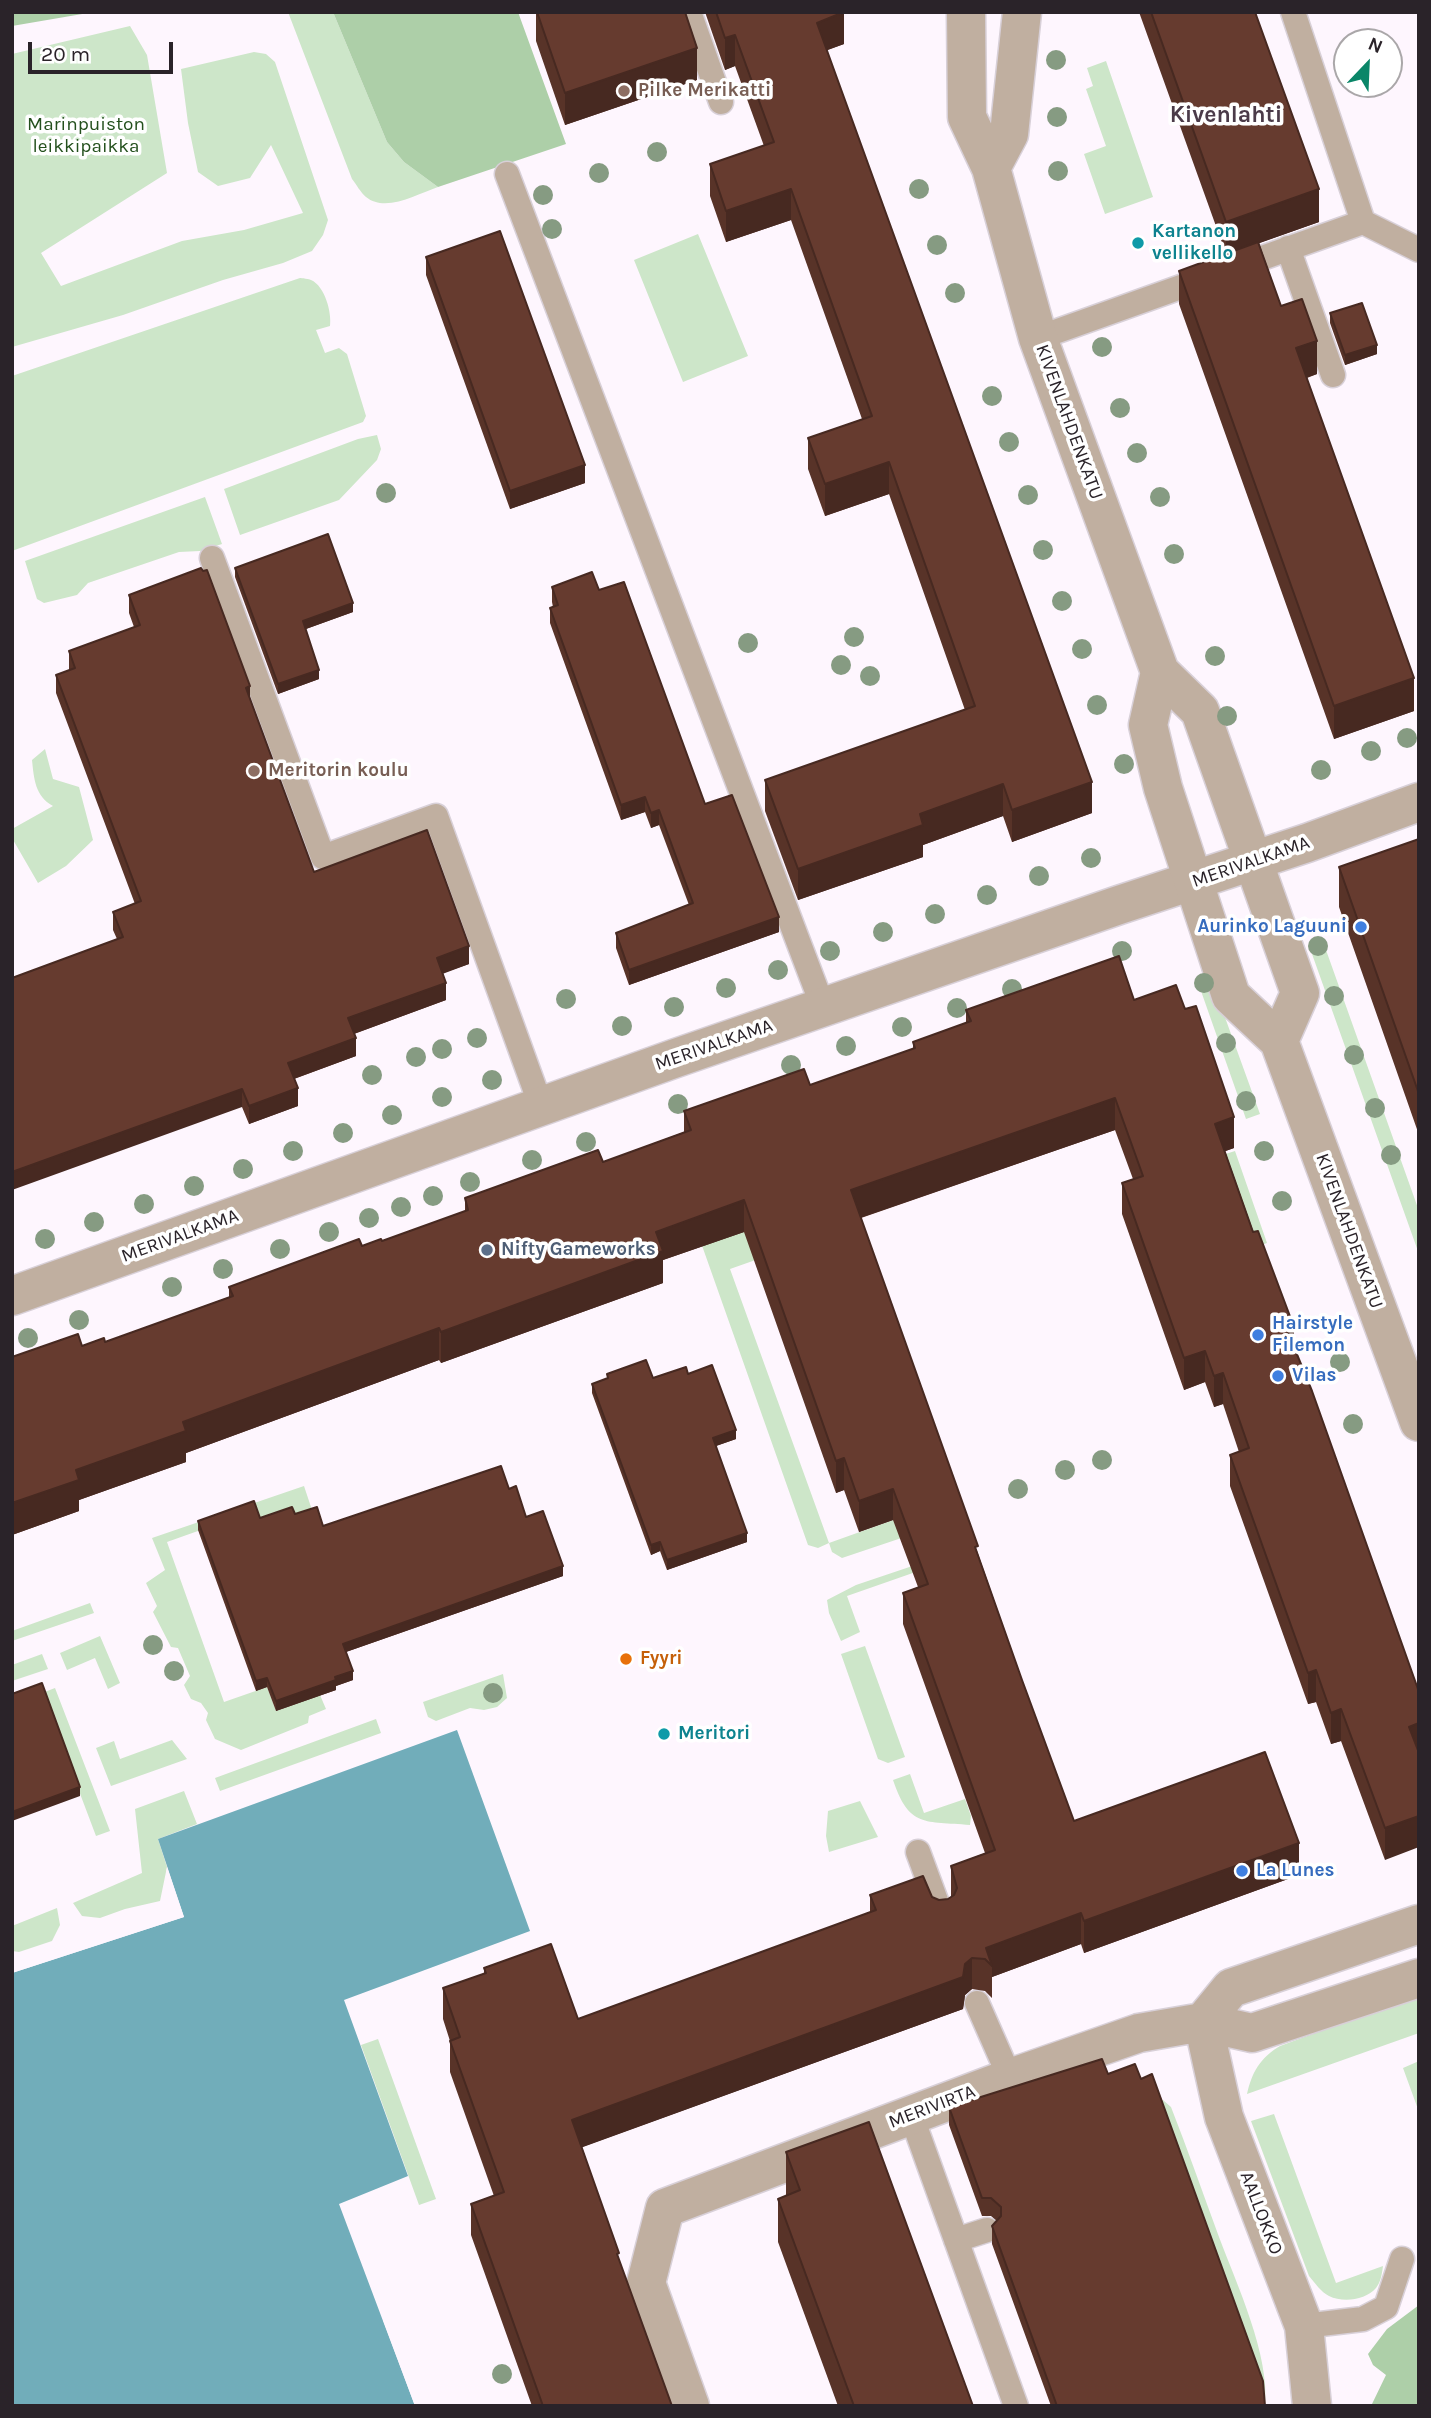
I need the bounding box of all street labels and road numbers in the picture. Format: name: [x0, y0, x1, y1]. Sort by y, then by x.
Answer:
street label: KIVENLAHDENKATU: [1030, 341, 1108, 503]
street label: MERIVALKAMA: [1189, 831, 1313, 893]
street label: MERIVALKAMA: [652, 1014, 776, 1076]
street label: KIVENLAHDENKATU: [1310, 1150, 1388, 1312]
street label: MERIVALKAMA: [118, 1204, 242, 1268]
street label: MERIVIRTA: [885, 2080, 979, 2134]
street label: AALLOKKO: [1235, 2168, 1287, 2258]

